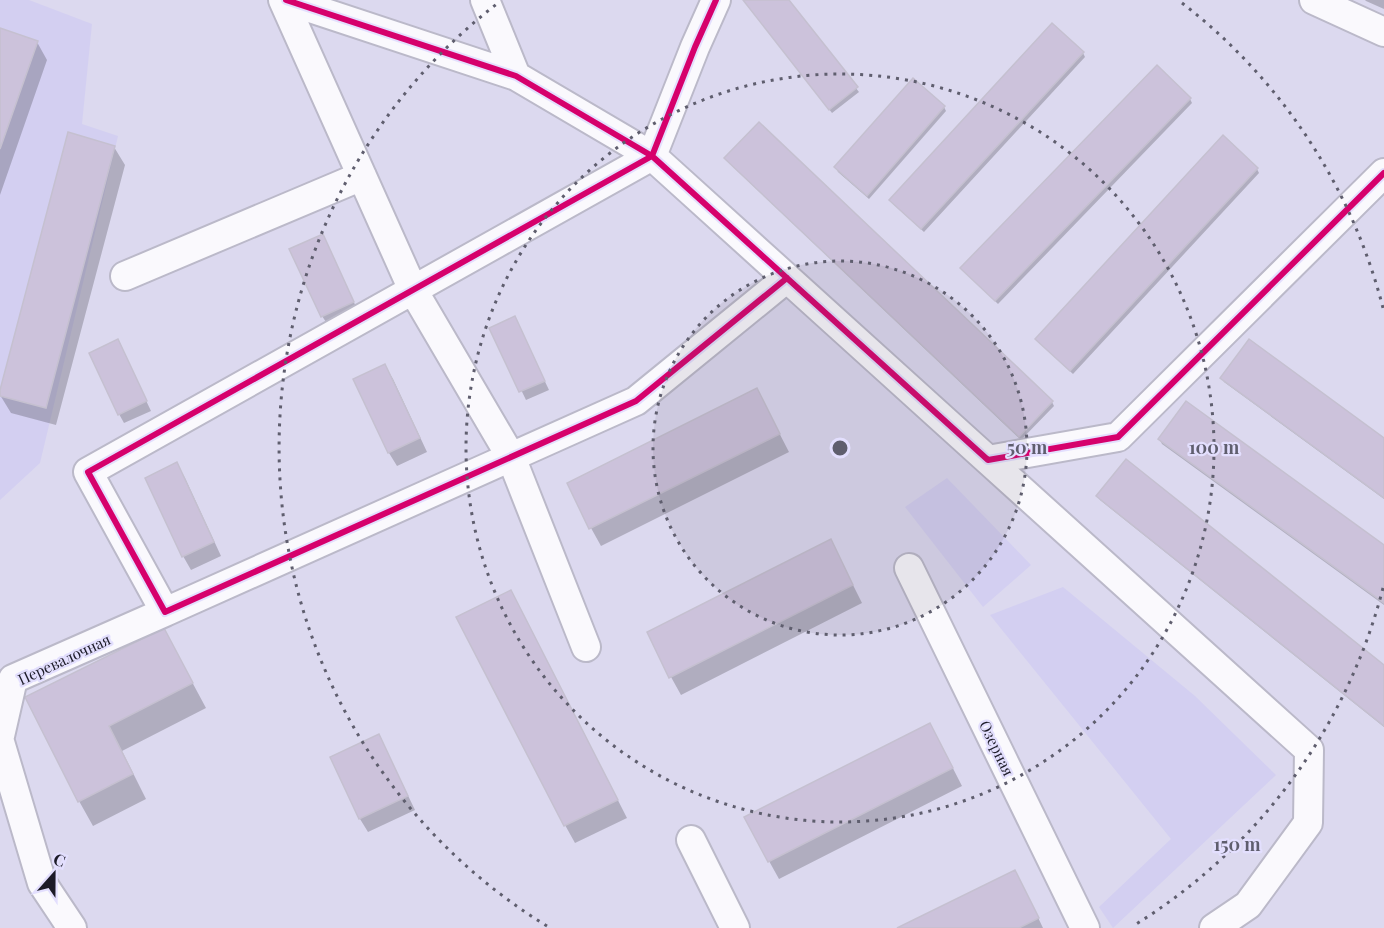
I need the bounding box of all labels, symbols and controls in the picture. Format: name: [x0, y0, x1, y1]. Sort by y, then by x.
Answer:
text: 50 m: [1007, 435, 1048, 459]
text: 100 m: [1189, 435, 1240, 459]
centre of rings: [830, 438, 850, 458]
street label: Перевалочная: [15, 629, 113, 689]
street label: Озерная: [975, 717, 1019, 779]
text: 150 m: [1213, 832, 1261, 856]
north arrow: [24, 844, 84, 904]
text: С: [51, 848, 69, 871]

